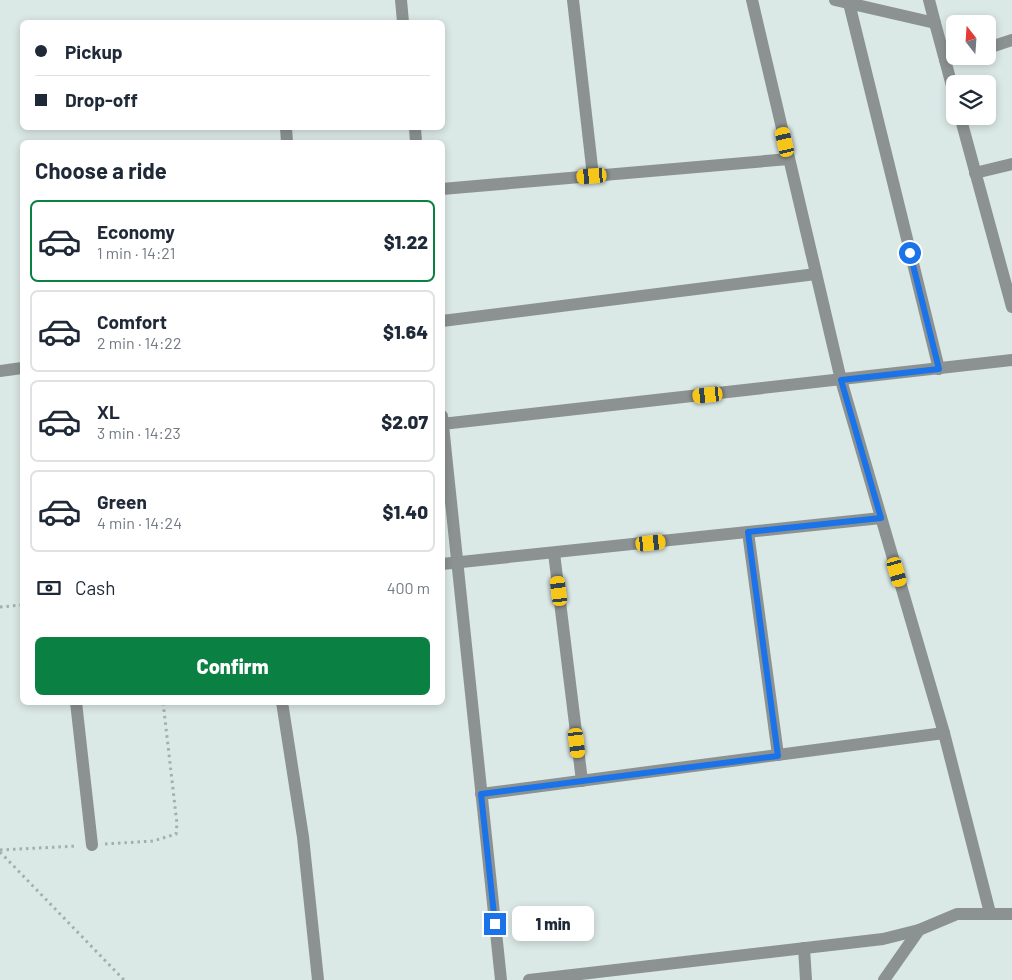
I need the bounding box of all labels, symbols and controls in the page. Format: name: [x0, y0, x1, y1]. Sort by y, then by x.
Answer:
north arrow: [946, 15, 996, 65]
map controls: [946, 15, 996, 125]
text: Pickup: [65, 40, 123, 63]
button: layers: [946, 75, 996, 125]
text: Drop-off: [65, 88, 138, 111]
car: [774, 126, 795, 158]
text: Choose a ride: [35, 157, 167, 183]
car: [576, 167, 607, 185]
icon: car: [37, 219, 82, 264]
text: Economy: [97, 220, 175, 243]
text: $1.22: [384, 230, 428, 253]
route start: [899, 242, 921, 264]
text: 1 min · 14:21: [97, 243, 175, 262]
icon: car: [37, 309, 82, 354]
text: Comfort: [97, 310, 167, 333]
text: $1.64: [383, 320, 428, 343]
text: 2 min · 14:22: [97, 333, 181, 352]
car: [692, 386, 723, 404]
icon: car: [37, 399, 82, 444]
text: XL: [97, 400, 120, 423]
text: $2.07: [381, 410, 428, 433]
text: 3 min · 14:23: [97, 423, 181, 442]
icon: car: [37, 489, 82, 534]
text: Green: [97, 490, 147, 513]
text: $1.40: [383, 500, 428, 523]
text: 4 min · 14:24: [97, 513, 182, 532]
car: [635, 534, 666, 552]
car: [885, 556, 908, 588]
icon: cash: [35, 574, 63, 602]
car: [549, 575, 568, 607]
text: Cash: [75, 576, 116, 599]
text: 400 m: [387, 578, 430, 597]
button: Confirm: [35, 637, 430, 695]
car: [567, 727, 586, 759]
callout: 1 min: [512, 906, 595, 942]
route end: [484, 913, 506, 935]
text: 1 min: [535, 914, 571, 933]

